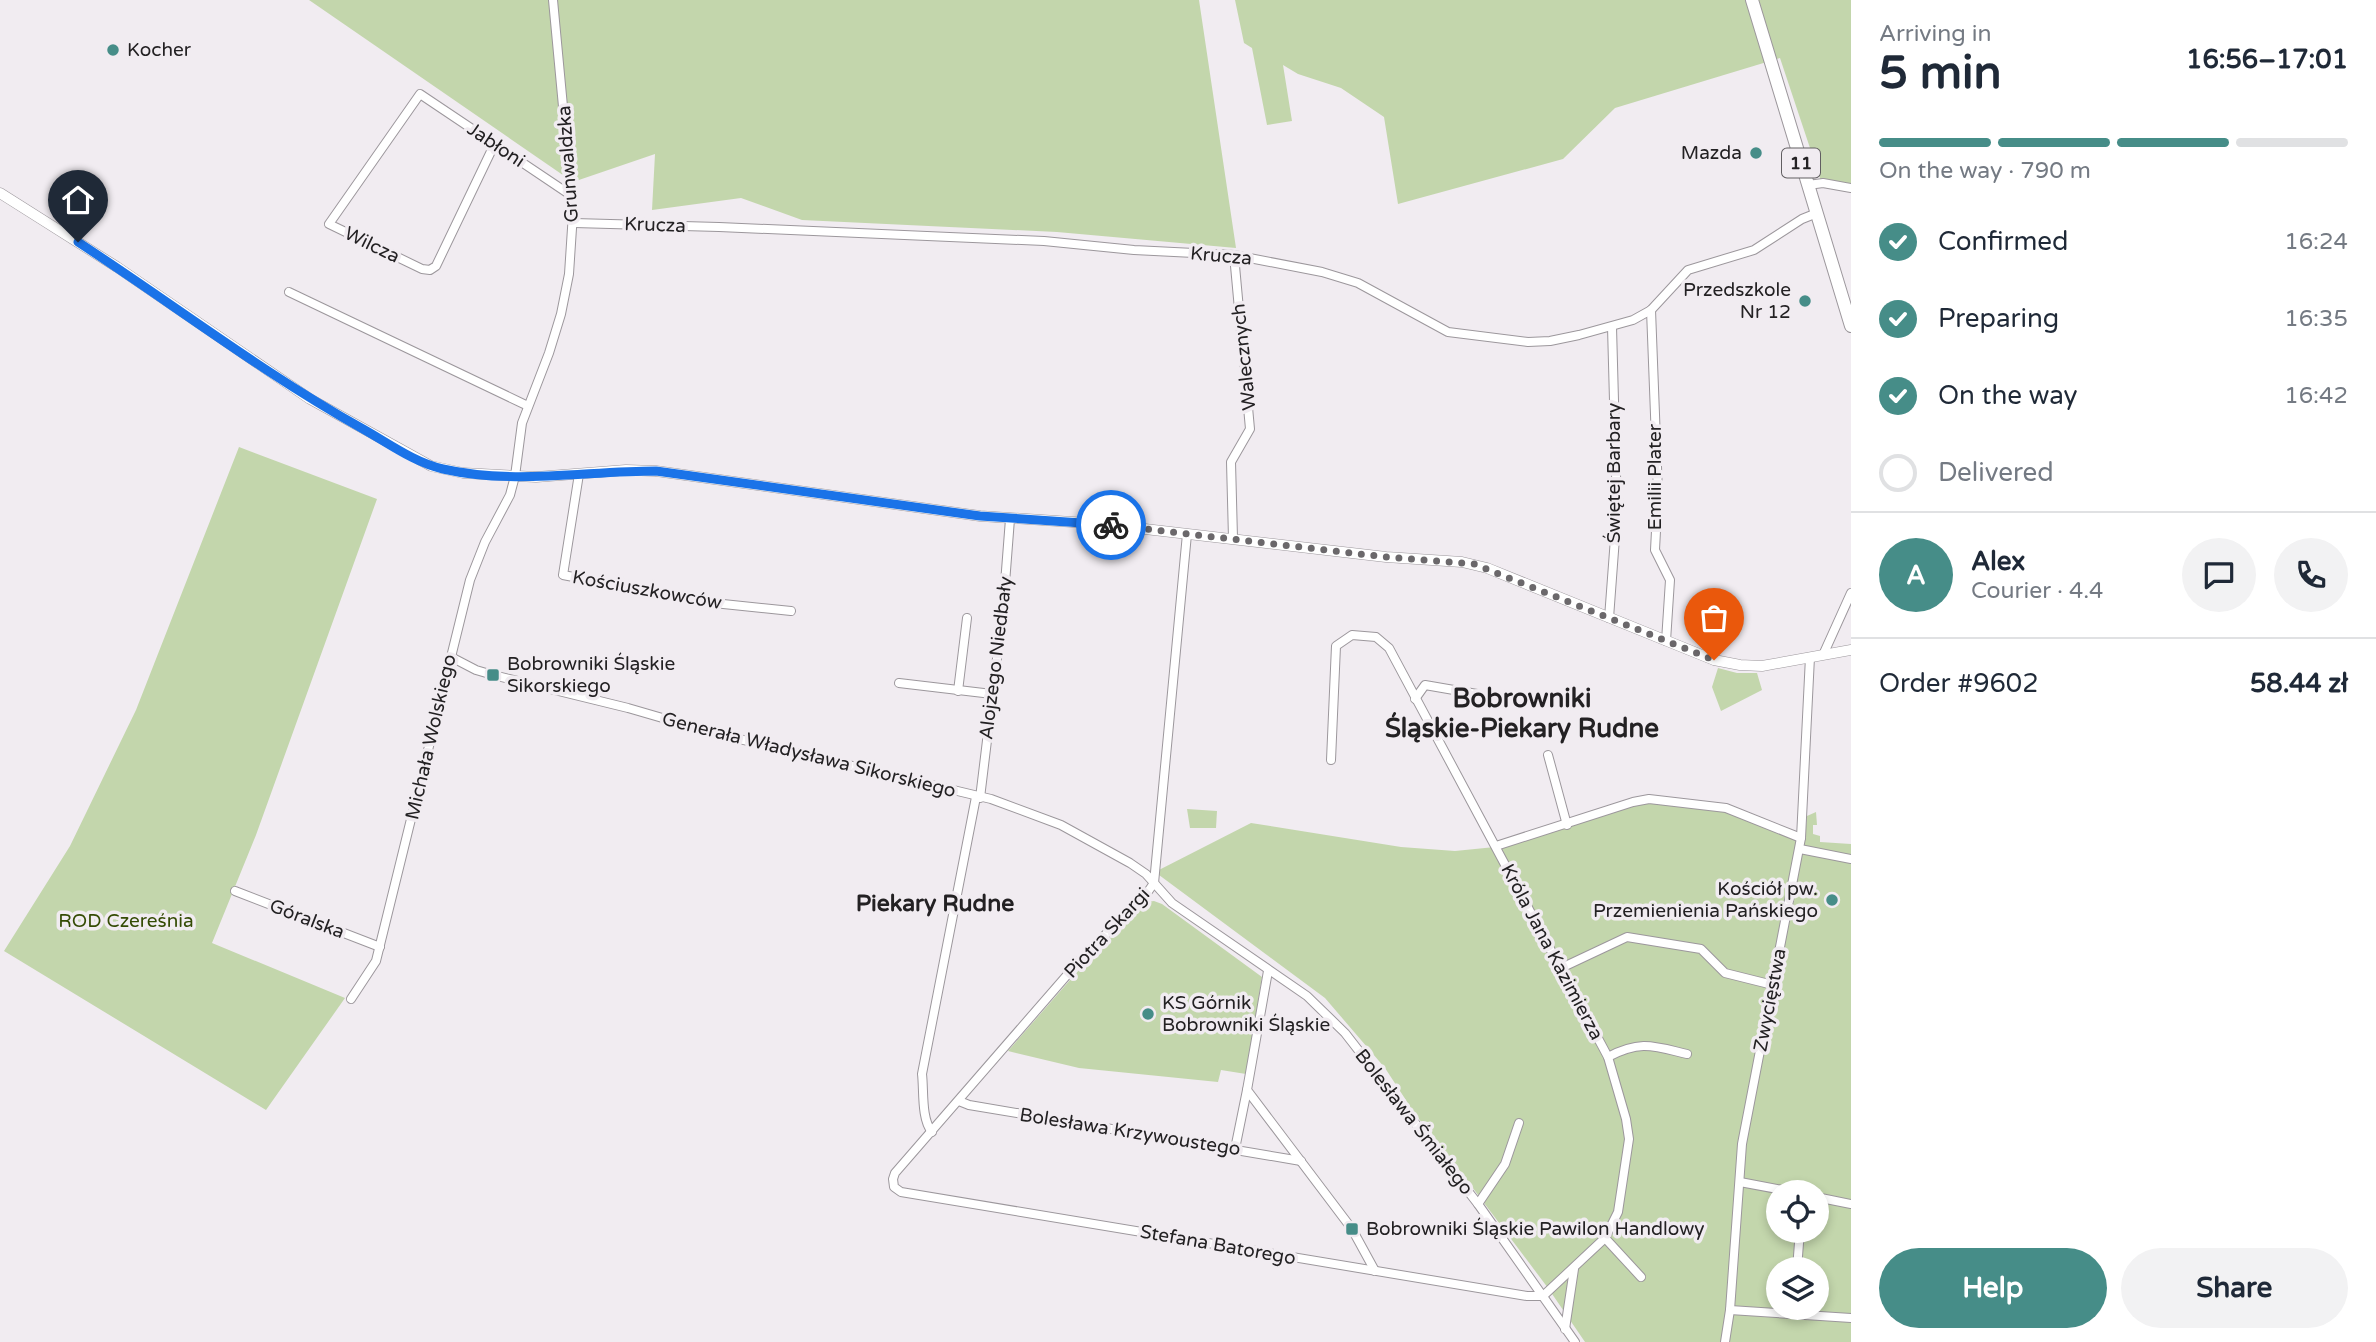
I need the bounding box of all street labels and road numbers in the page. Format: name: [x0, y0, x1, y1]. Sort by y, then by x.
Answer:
street label: Grunwaldzka: [553, 105, 583, 223]
street label: Jabłoni: [463, 118, 529, 172]
road number: 11: [1782, 148, 1820, 178]
street label: Krucza: [624, 213, 686, 237]
street label: Wilcza: [341, 222, 403, 268]
street label: Krucza: [1189, 242, 1253, 270]
street label: Walecznych: [1227, 302, 1261, 412]
street label: Świętej Barbary: [1602, 403, 1625, 543]
street label: Emilii Plater: [1644, 423, 1666, 530]
street label: Kościuszkowców: [571, 566, 723, 614]
street label: Alojzego Niedbały: [975, 575, 1017, 741]
street label: Michała Wolskiego: [401, 652, 461, 822]
street label: Generała Władysława Sikorskiego: [660, 708, 958, 802]
street label: Króla Jana Kazimierza: [1496, 860, 1608, 1044]
street label: Piotra Skargi: [1060, 883, 1154, 983]
street label: Góralska: [266, 895, 348, 943]
street label: Zwycięstwa: [1749, 947, 1791, 1053]
street label: Bolesława Śmiałego: [1350, 1044, 1479, 1199]
street label: Bolesława Krzywoustego: [1018, 1104, 1242, 1160]
street label: Stefana Batorego: [1138, 1220, 1298, 1270]

